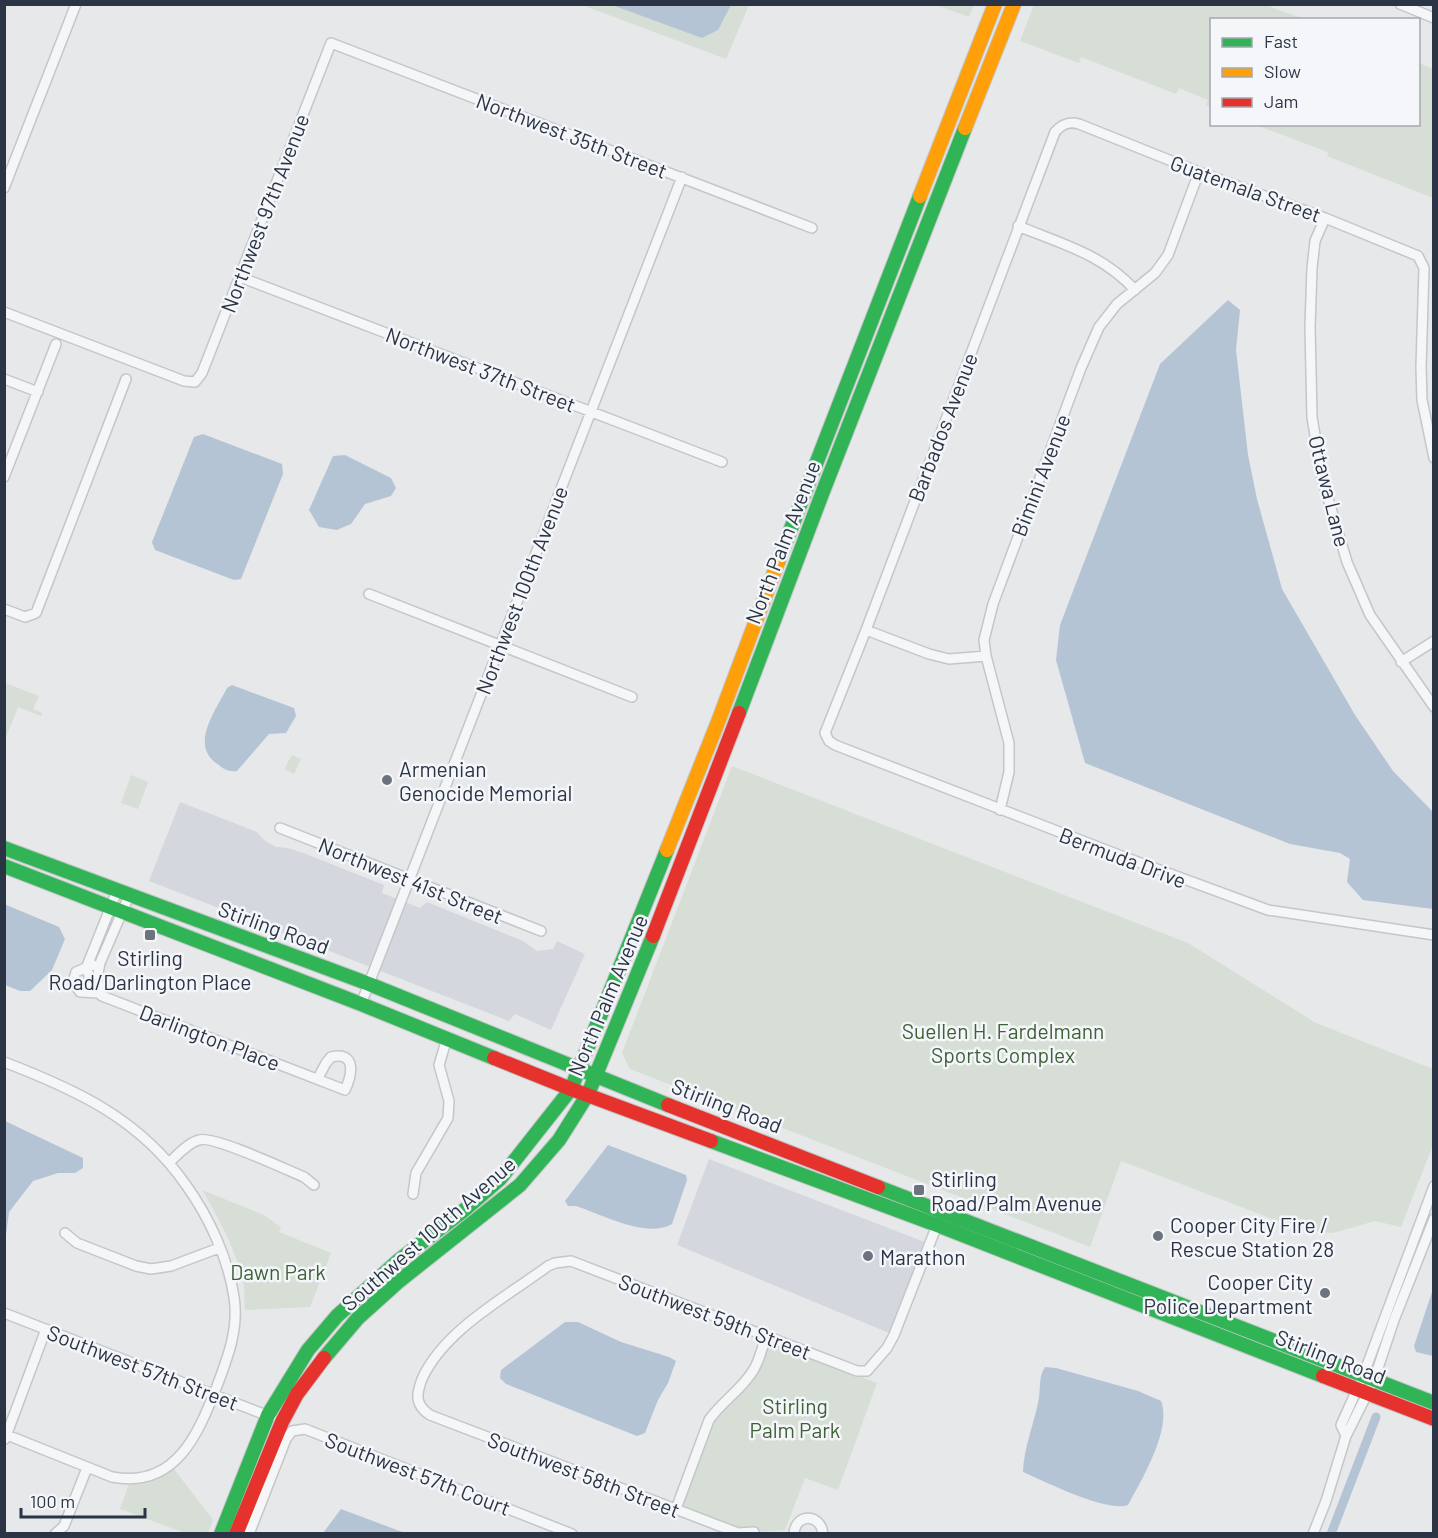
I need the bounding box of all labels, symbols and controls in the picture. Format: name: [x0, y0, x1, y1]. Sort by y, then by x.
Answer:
legend: [1210, 18, 1420, 126]
text: Fast: [1264, 30, 1298, 52]
text: Slow: [1264, 60, 1301, 82]
street label: Northwest 35th Street: [473, 87, 671, 183]
text: Jam: [1264, 90, 1298, 112]
street label: Northwest 97th Avenue: [215, 110, 313, 316]
street label: Guatemala Street: [1167, 149, 1325, 227]
street label: Northwest 37th Street: [383, 321, 579, 417]
street label: Barbados Avenue: [902, 349, 982, 505]
street label: Bimini Avenue: [1005, 410, 1075, 540]
street label: Ottawa Lane: [1304, 433, 1356, 549]
street label: North Palm Avenue: [739, 457, 825, 627]
street label: Northwest 100th Avenue: [470, 482, 572, 698]
place label: Armenian Genocide Memorial: [399, 756, 572, 805]
marker: Armenian Genocide Memorial: [380, 773, 394, 787]
street label: Bermuda Drive: [1056, 821, 1190, 893]
street label: Northwest 41st Street: [315, 832, 507, 928]
street label: Stirling Road: [215, 895, 333, 959]
street label: North Palm Avenue: [562, 910, 652, 1080]
marker: Stirling Road/Darlington Place: [143, 928, 157, 942]
place label: Stirling Road/Darlington Place: [48, 945, 252, 994]
street label: Darlington Place: [136, 999, 284, 1075]
park label: Suellen H. Fardelmann Sports Complex: [902, 1018, 1104, 1067]
street label: Stirling Road: [668, 1072, 786, 1138]
street label: Southwest 100th Avenue: [336, 1151, 520, 1315]
place label: Stirling Road/Palm Avenue: [931, 1166, 1102, 1215]
marker: Stirling Road/Palm Avenue: [912, 1183, 926, 1197]
place label: Cooper City Fire / Rescue Station 28: [1170, 1212, 1334, 1261]
marker: Cooper City Fire / Rescue Station 28: [1151, 1229, 1165, 1243]
place label: Marathon: [880, 1244, 966, 1269]
marker: Marathon: [861, 1249, 875, 1263]
park label: Dawn Park: [230, 1259, 326, 1284]
street label: Southwest 59th Street: [615, 1268, 815, 1364]
place label: Cooper City Police Department: [1144, 1269, 1313, 1318]
marker: Cooper City Police Department: [1318, 1286, 1332, 1300]
street label: Southwest 57th Street: [44, 1319, 242, 1415]
street label: Stirling Road: [1272, 1323, 1390, 1389]
park label: Stirling Palm Park: [750, 1393, 840, 1442]
street label: Southwest 57th Court: [322, 1426, 514, 1520]
street label: Southwest 58th Street: [484, 1426, 684, 1522]
scale bar: [21, 1481, 146, 1519]
text: 100 m: [30, 1490, 75, 1512]

